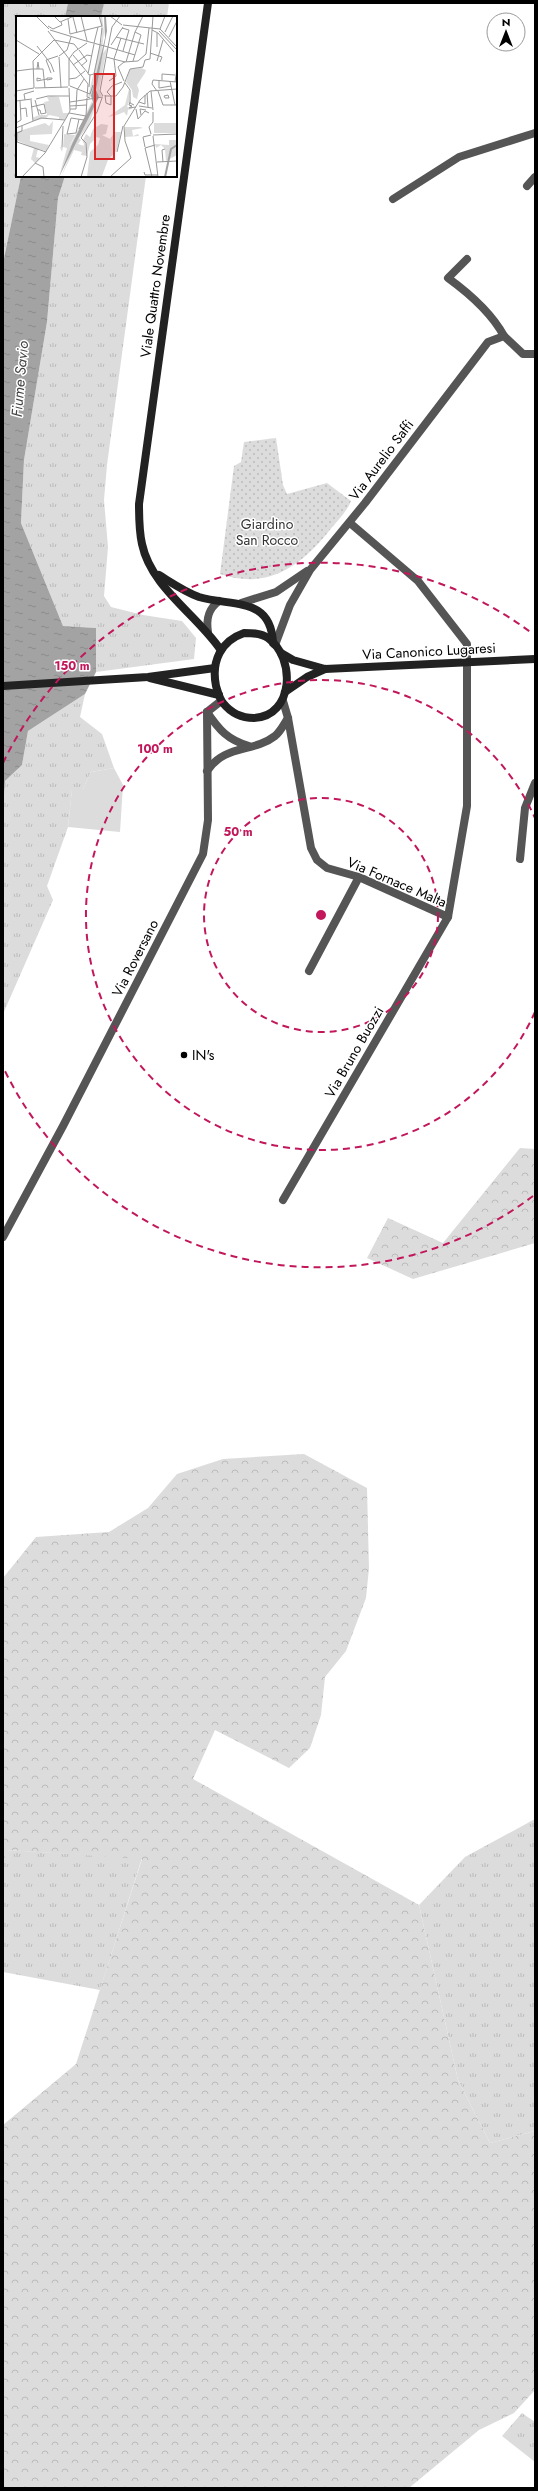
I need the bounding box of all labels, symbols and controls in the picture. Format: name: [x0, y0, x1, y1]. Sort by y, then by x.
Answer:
north arrow: [486, 12, 526, 52]
text: N: [502, 14, 510, 30]
inset map: [16, 16, 177, 177]
street label: Viale Quattro Novembre: [135, 213, 175, 359]
water label: Fiume Savio: [6, 340, 34, 418]
street label: Via Aurelio Saffi: [344, 415, 418, 505]
park label: Giardino San Rocco: [236, 514, 299, 550]
street label: Via Canonico Lugaresi: [362, 638, 496, 664]
text: 150 m: [54, 657, 90, 675]
text: 100 m: [137, 740, 173, 758]
text: 50 m: [223, 823, 253, 841]
street label: Via Fornace Malta: [344, 852, 450, 912]
centre of rings: [314, 908, 328, 922]
street label: Via Roversano: [107, 916, 163, 1000]
street label: Via Bruno Buozzi: [320, 1003, 388, 1101]
place label: IN's: [192, 1045, 215, 1065]
marker: IN's: [179, 1050, 189, 1060]

